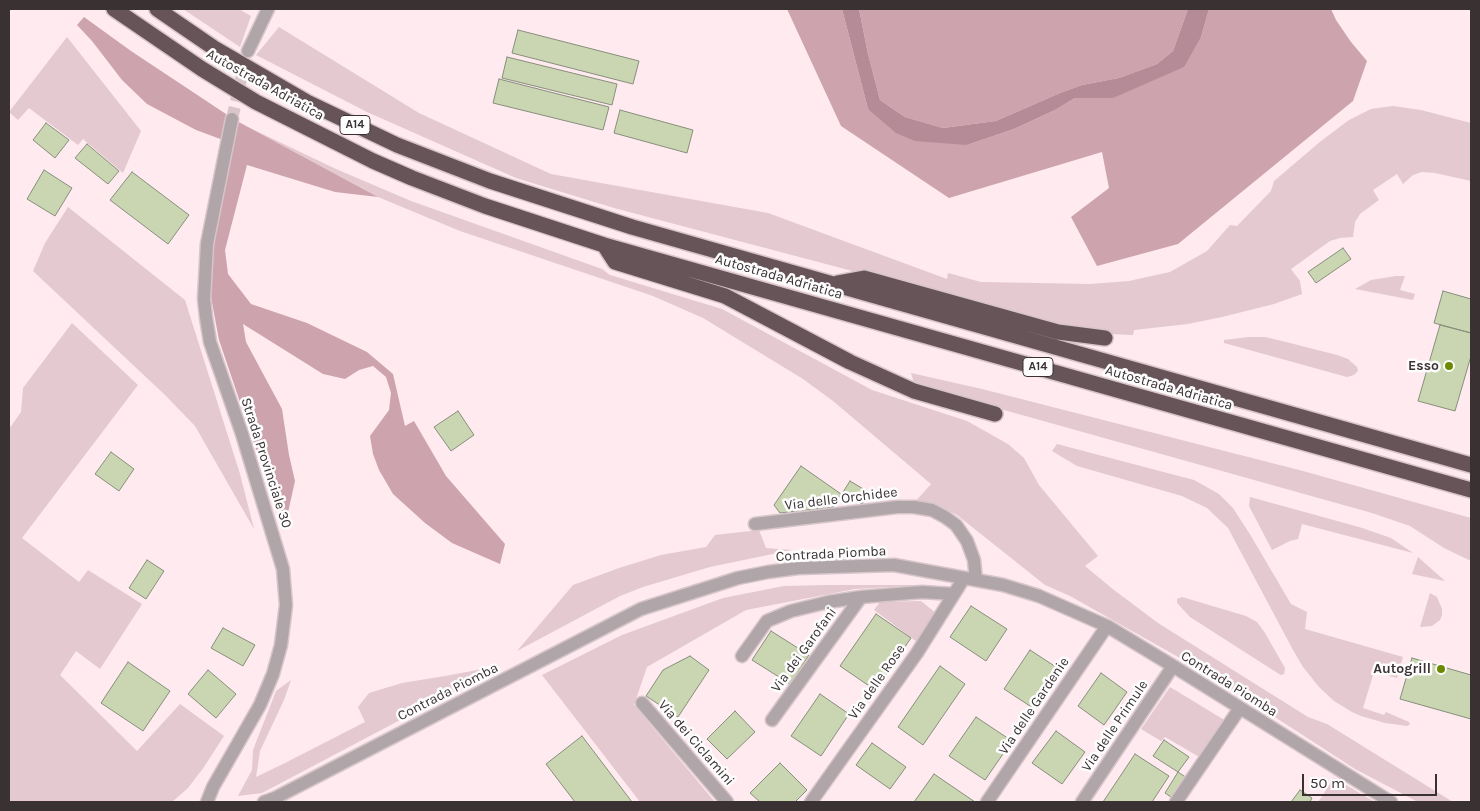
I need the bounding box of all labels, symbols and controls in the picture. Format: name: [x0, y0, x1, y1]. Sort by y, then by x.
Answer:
street label: Autostrada Adriatica: [203, 46, 327, 124]
road number: A14: [340, 116, 370, 134]
street label: Autostrada Adriatica: [713, 251, 845, 303]
road number: A14: [1023, 358, 1053, 377]
place label: Esso: [1408, 358, 1439, 374]
marker: Esso: [1443, 360, 1455, 372]
street label: Autostrada Adriatica: [1103, 362, 1235, 414]
street label: Strada Provinciale 30: [237, 396, 295, 530]
street label: Via delle Orchidee: [784, 484, 898, 514]
street label: Contrada Piomba: [775, 543, 887, 565]
street label: Via dei Garofani: [768, 604, 840, 696]
street label: Via delle Rose: [845, 641, 909, 723]
street label: Contrada Piomba: [1178, 648, 1280, 720]
street label: Via delle Gardenie: [995, 654, 1073, 758]
street label: Contrada Piomba: [395, 659, 501, 725]
place label: Autogrill: [1373, 661, 1431, 677]
marker: Autogrill: [1435, 663, 1447, 675]
street label: Via delle Primule: [1078, 677, 1152, 775]
street label: Via dei Ciclamini: [654, 697, 738, 789]
scale bar: [1305, 764, 1440, 796]
text: 50 m: [1310, 774, 1345, 792]

